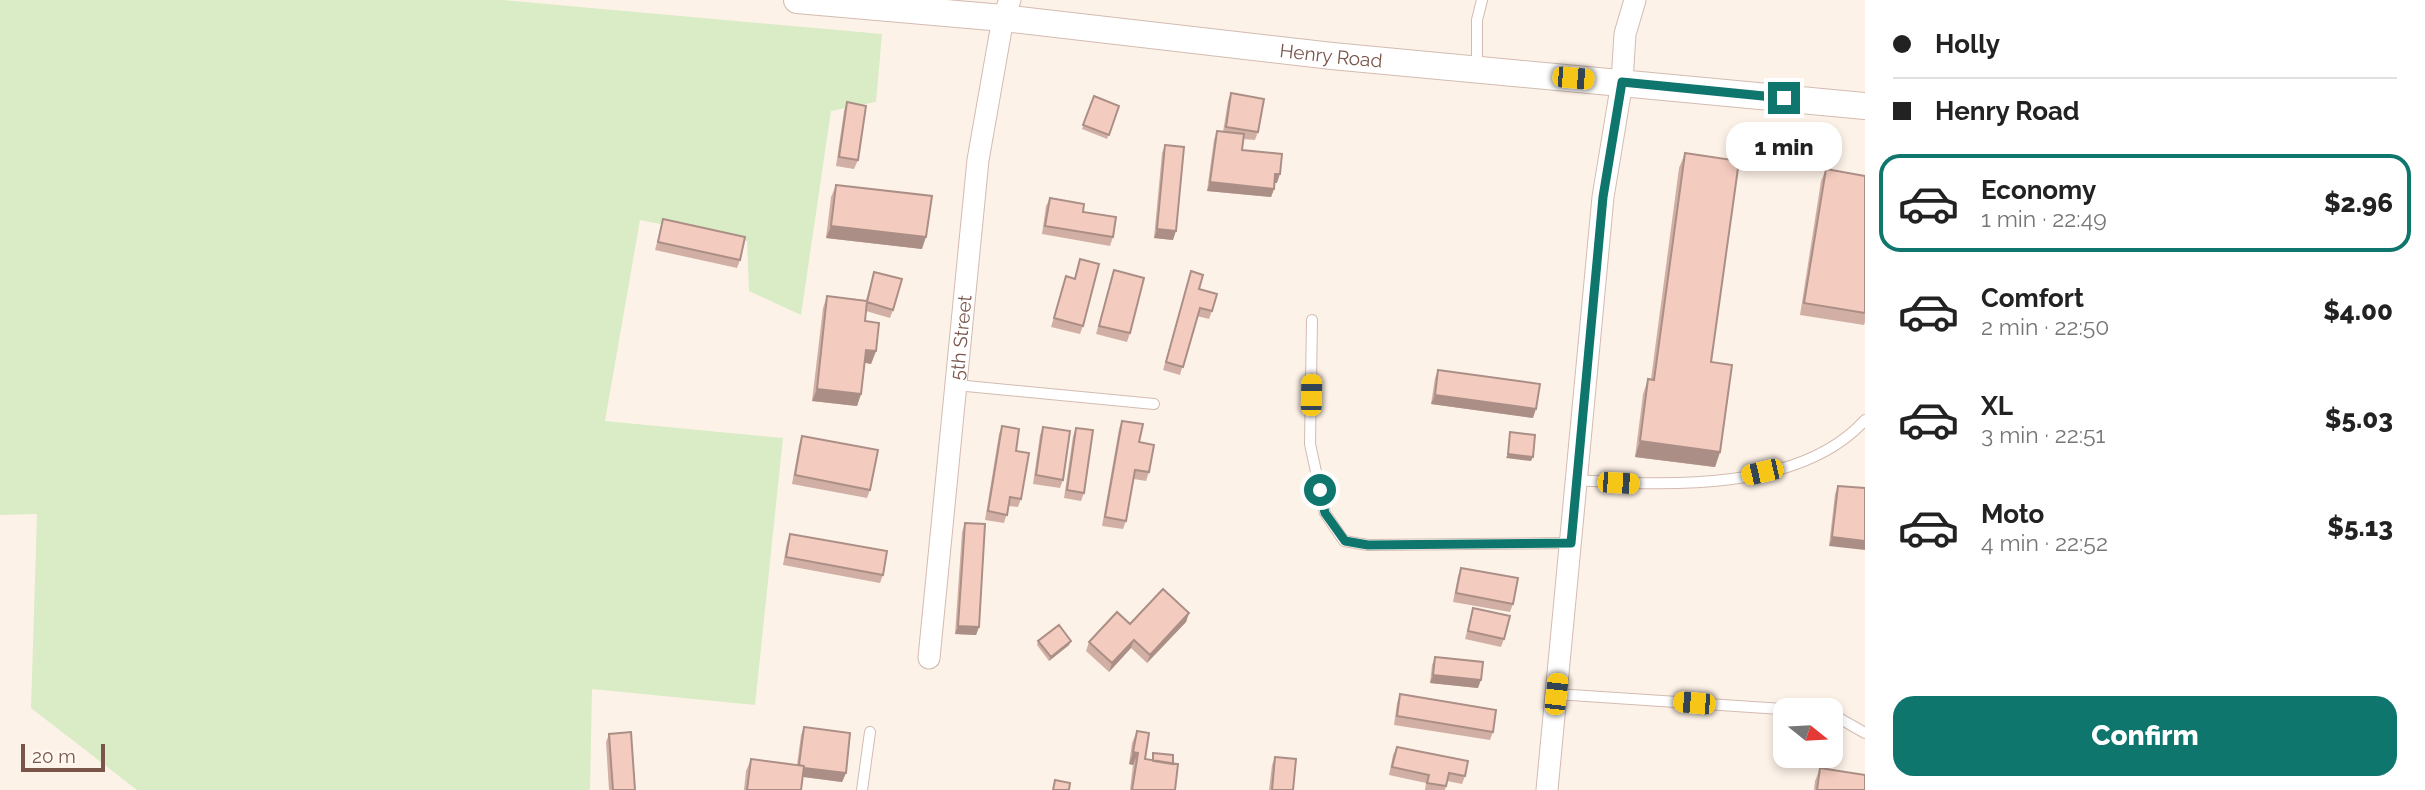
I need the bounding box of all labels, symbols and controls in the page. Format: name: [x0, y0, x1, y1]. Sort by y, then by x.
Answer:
text: Holly: [1935, 29, 2000, 59]
street label: Henry Road: [1279, 39, 1383, 72]
car: [1552, 66, 1595, 90]
route end: [1768, 82, 1800, 114]
text: Henry Road: [1935, 96, 2080, 126]
callout: 1 min: [1726, 122, 1842, 172]
text: 1 min: [1754, 133, 1814, 160]
icon: car: [1897, 172, 1960, 235]
text: Economy: [1981, 175, 2096, 205]
text: $2.96: [2324, 188, 2393, 218]
text: 1 min · 22:49: [1981, 205, 2107, 232]
icon: car: [1897, 280, 1960, 343]
text: Comfort: [1981, 283, 2084, 313]
street label: 5th Street: [945, 293, 976, 381]
text: $4.00: [2323, 296, 2393, 326]
text: 2 min · 22:50: [1981, 313, 2109, 340]
car: [1301, 374, 1322, 416]
icon: car: [1897, 388, 1960, 451]
text: XL: [1981, 391, 2013, 421]
text: $5.03: [2325, 404, 2393, 434]
text: 3 min · 22:51: [1981, 421, 2105, 448]
car: [1740, 457, 1785, 487]
car: [1597, 471, 1640, 495]
route start: [1304, 474, 1336, 506]
icon: car: [1897, 496, 1960, 559]
text: Moto: [1981, 499, 2044, 529]
text: $5.13: [2327, 512, 2393, 542]
text: 4 min · 22:52: [1981, 529, 2108, 556]
car: [1544, 672, 1569, 716]
car: [1673, 691, 1716, 715]
button: Confirm: [1893, 696, 2397, 776]
north arrow: [1773, 698, 1843, 768]
map controls: [1773, 698, 1843, 768]
scale bar: [21, 741, 105, 773]
text: 20 m: [32, 745, 76, 767]

